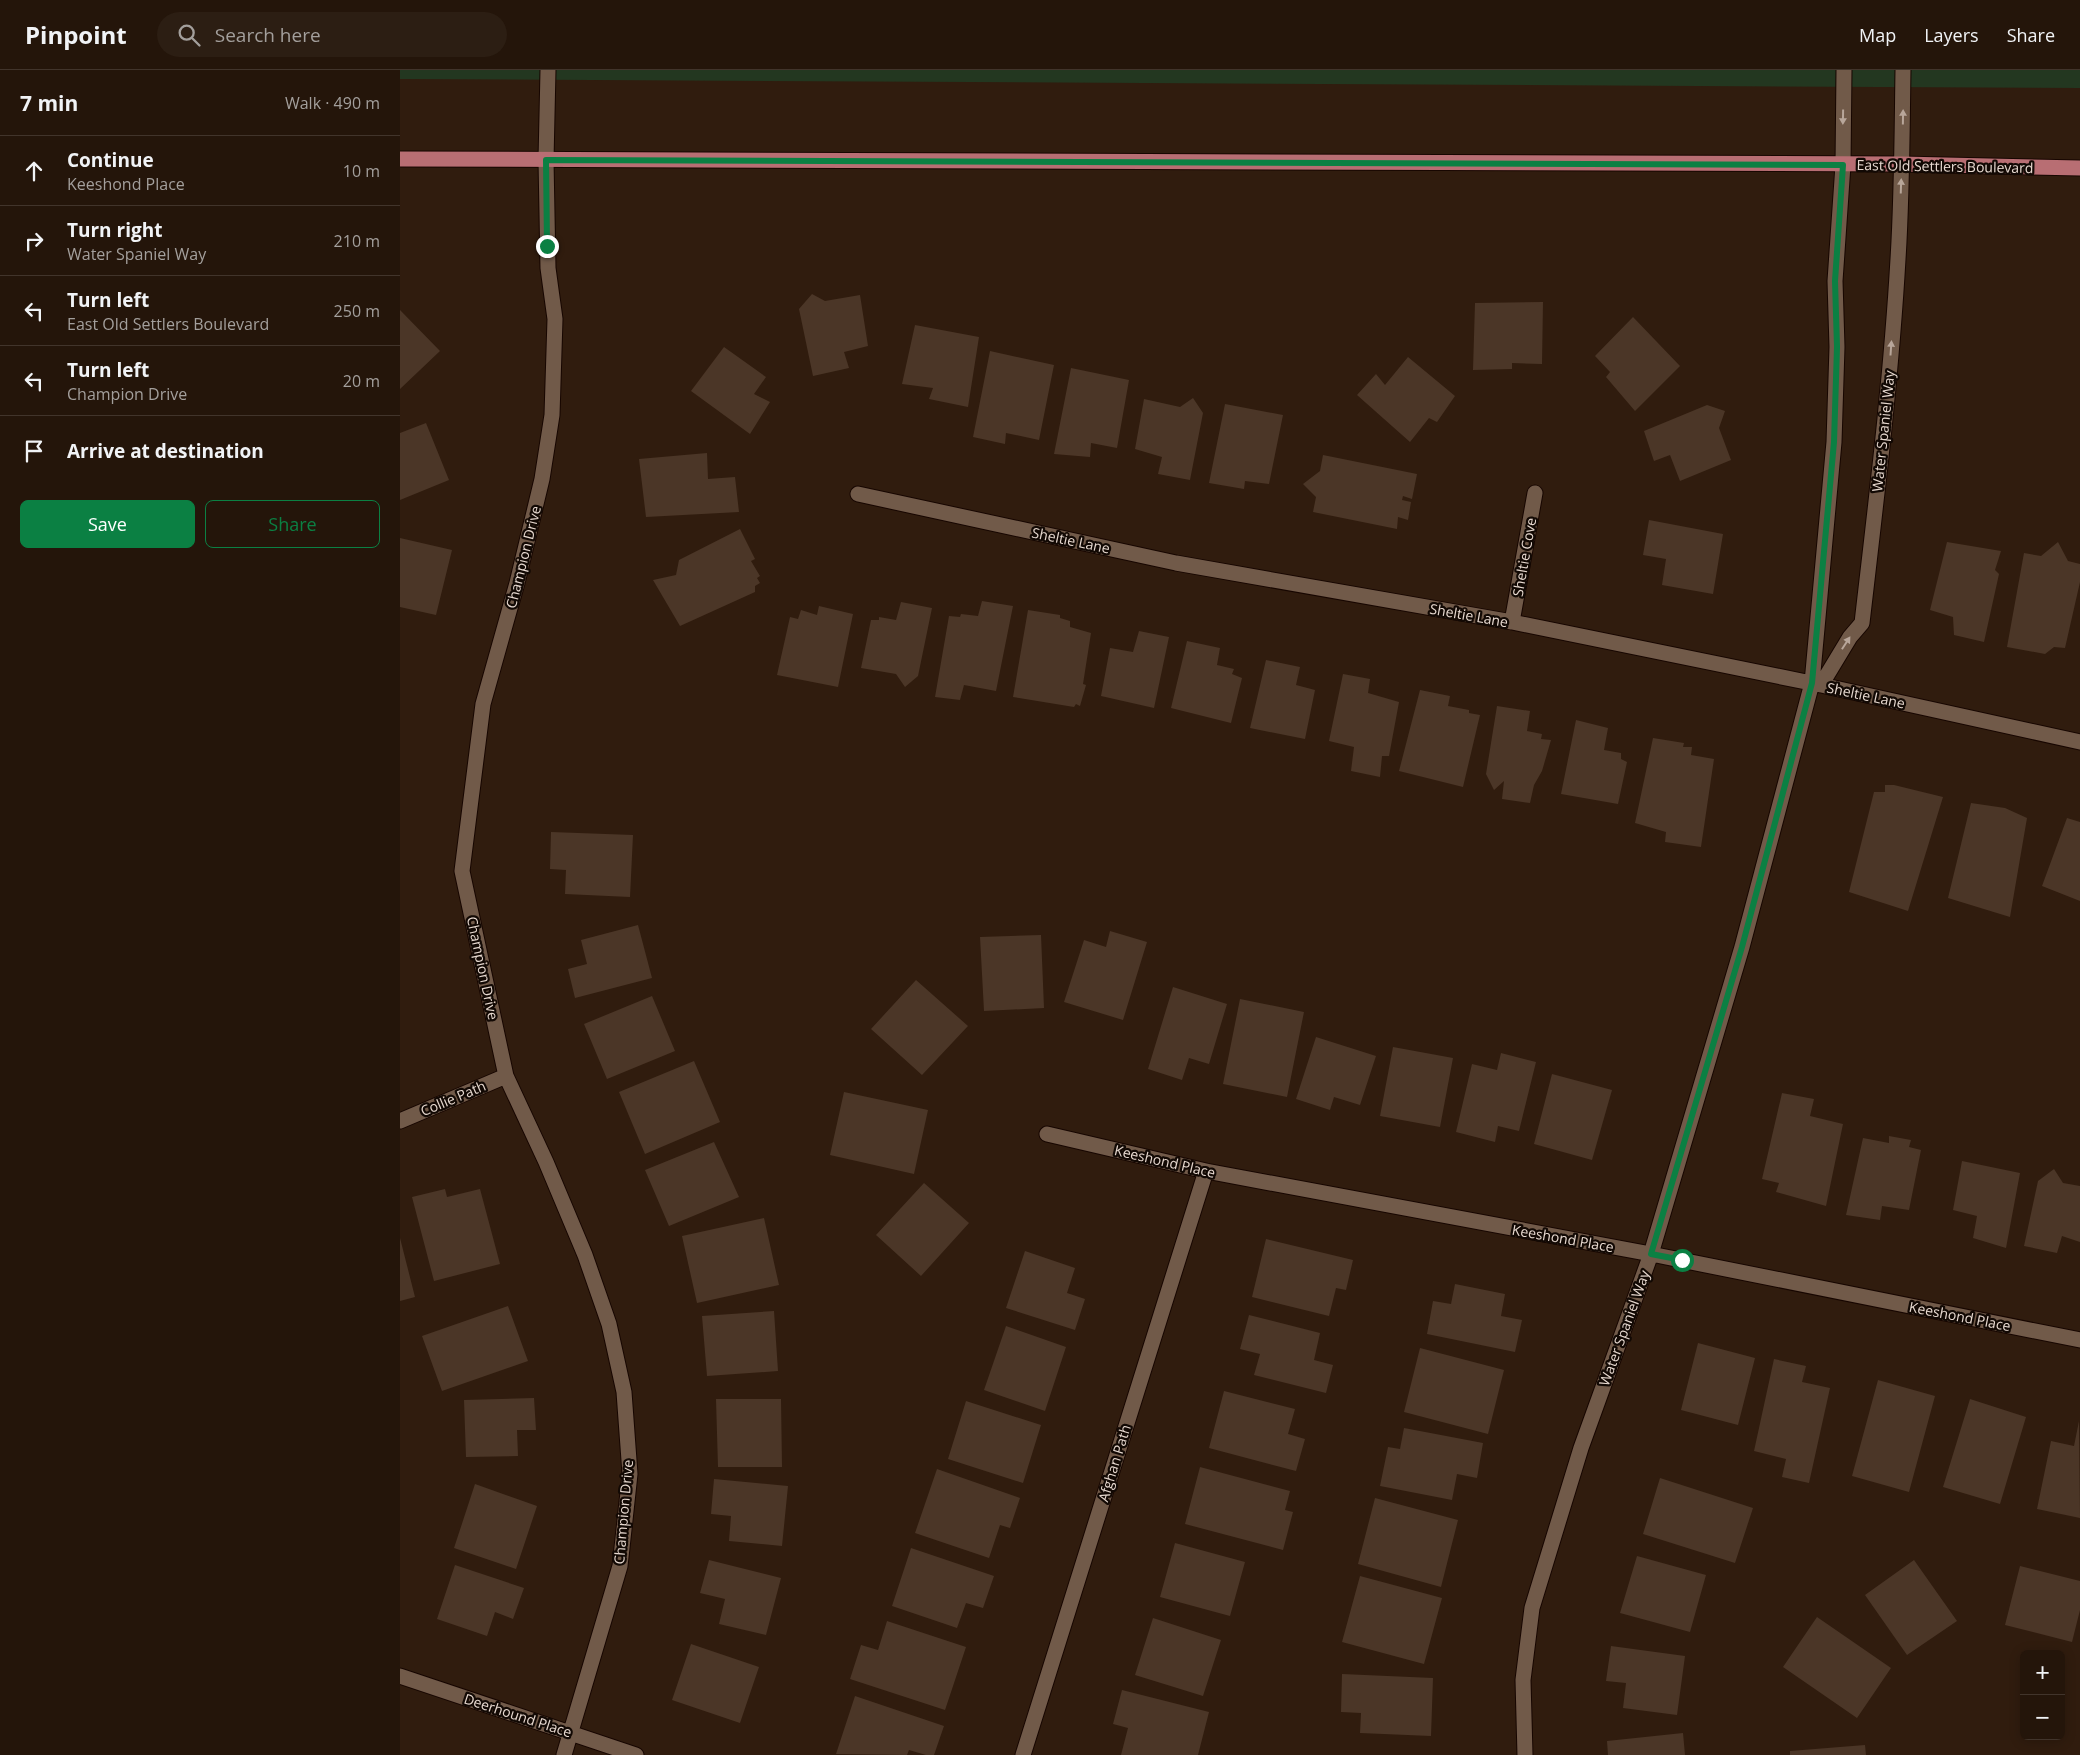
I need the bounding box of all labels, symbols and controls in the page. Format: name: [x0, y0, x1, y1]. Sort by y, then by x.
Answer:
search box: [157, 12, 507, 57]
text: Pinpoint: [25, 18, 127, 51]
icon: search: [175, 21, 203, 49]
text: Search here: [215, 22, 321, 48]
text: Map: [1859, 23, 1896, 47]
text: Layers: [1924, 23, 1979, 47]
text: Share: [2007, 23, 2055, 47]
text: 7 min: [20, 89, 78, 117]
text: Walk · 490 m: [285, 92, 380, 114]
one-way arrow: [1899, 109, 1907, 125]
one-way arrow: [1839, 110, 1847, 126]
text: Continue: [67, 147, 154, 173]
street label: East Old Settlers Boulevard: [1856, 155, 2034, 177]
icon: ahead: [20, 157, 48, 185]
text: 10 m: [343, 160, 380, 182]
text: Keeshond Place: [67, 173, 185, 195]
one-way arrow: [1898, 178, 1906, 194]
text: Turn right: [67, 217, 162, 243]
icon: right: [20, 227, 48, 255]
text: 210 m: [334, 230, 380, 252]
route end: [536, 235, 559, 258]
text: Water Spaniel Way: [67, 243, 206, 265]
text: Turn left: [67, 287, 149, 313]
icon: left: [20, 297, 48, 325]
text: 250 m: [334, 300, 380, 322]
text: East Old Settlers Boulevard: [67, 313, 269, 335]
one-way arrow: [1888, 340, 1896, 356]
text: Turn left: [67, 357, 149, 383]
icon: left: [20, 367, 48, 395]
street label: Water Spaniel Way: [1867, 368, 1899, 493]
text: 20 m: [343, 370, 380, 392]
text: Champion Drive: [67, 383, 187, 405]
icon: arrive: [20, 437, 48, 465]
text: Arrive at destination: [67, 438, 264, 464]
button: Save: [20, 500, 195, 548]
button: Share: [205, 500, 380, 548]
street label: Champion Drive: [501, 504, 545, 610]
street label: Sheltie Cove: [1508, 516, 1540, 598]
street label: Sheltie Lane: [1030, 522, 1112, 558]
street label: Sheltie Lane: [1428, 599, 1510, 631]
one-way arrow: [1841, 636, 1851, 650]
street label: Sheltie Lane: [1825, 677, 1907, 713]
street label: Champion Drive: [463, 915, 503, 1022]
street label: Collie Path: [417, 1076, 489, 1120]
street label: Keeshond Place: [1113, 1140, 1217, 1182]
street label: Keeshond Place: [1511, 1220, 1616, 1256]
route start: [1671, 1249, 1694, 1272]
street label: Water Spaniel Way: [1594, 1267, 1654, 1388]
street label: Keeshond Place: [1908, 1297, 2013, 1335]
street label: Afghan Path: [1093, 1422, 1135, 1504]
street label: Champion Drive: [609, 1459, 637, 1565]
map controls: [2020, 1650, 2065, 1740]
button: +: [2020, 1650, 2065, 1695]
street label: Deerhound Place: [462, 1689, 574, 1741]
button: −: [2020, 1695, 2065, 1740]

